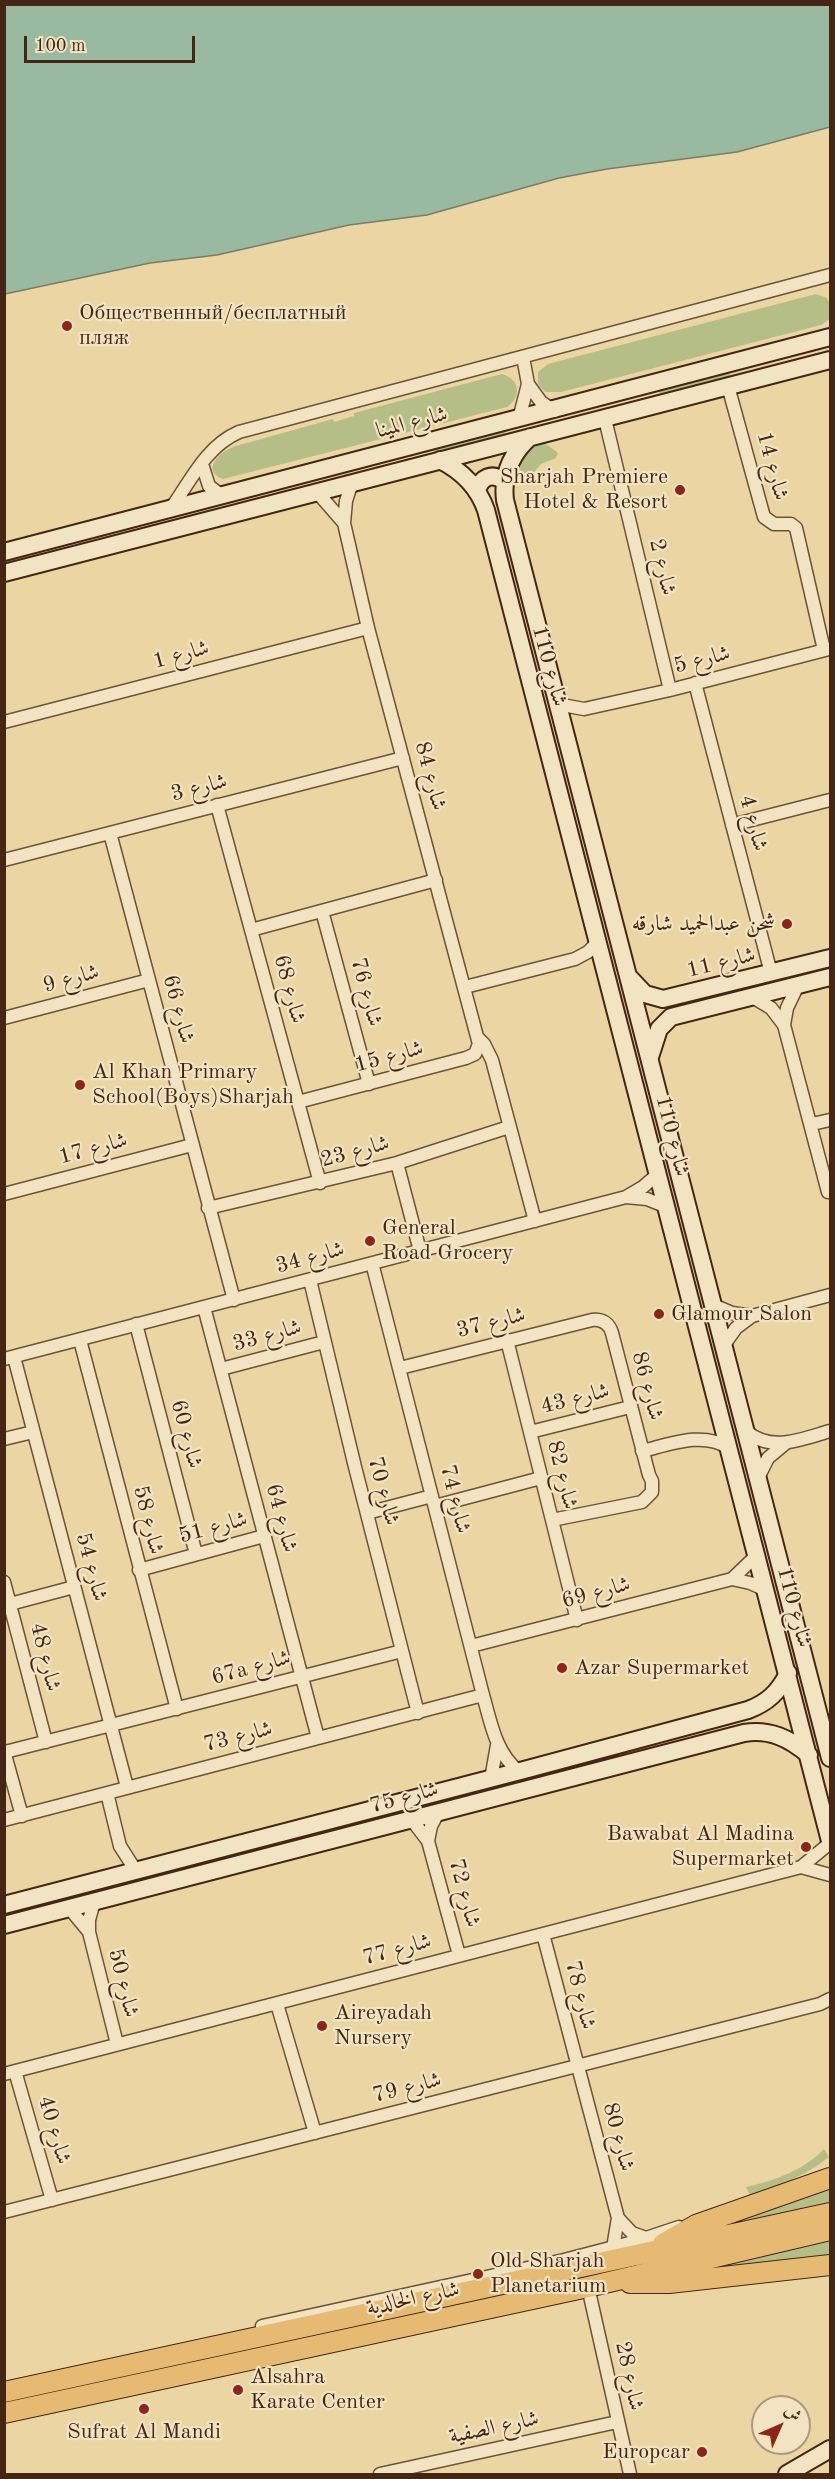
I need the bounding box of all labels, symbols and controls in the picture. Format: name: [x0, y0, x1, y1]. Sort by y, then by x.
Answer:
scale bar: [27, 24, 198, 62]
text: 100 m: [35, 37, 86, 55]
place label: Общественный/бесплатный пляж: [79, 300, 347, 352]
marker: Общественный/бесплатный пляж: [60, 319, 74, 333]
street label: شارع المينا: [374, 401, 450, 445]
street label: شارع 14: [750, 429, 794, 503]
place label: Sharjah Premiere Hotel & Resort: [500, 464, 668, 516]
marker: Sharjah Premiere Hotel & Resort: [673, 483, 687, 497]
street label: شارع 2: [643, 536, 681, 598]
street label: شارع 110: [526, 623, 572, 709]
street label: شارع 1: [150, 635, 212, 675]
street label: شارع 5: [671, 640, 733, 680]
street label: شارع 84: [408, 739, 452, 813]
street label: شارع 3: [168, 768, 230, 808]
street label: شارع 4: [733, 792, 773, 854]
place label: شحن عبدالحميد شارقه: [632, 911, 775, 937]
marker: شحن عبدالحميد شارقه: [780, 917, 794, 931]
street label: شارع 11: [684, 942, 758, 984]
street label: شارع 68: [267, 952, 311, 1026]
street label: شارع 76: [344, 955, 388, 1029]
street label: شارع 9: [40, 959, 102, 999]
street label: شارع 66: [156, 972, 200, 1046]
street label: شارع 15: [352, 1035, 426, 1079]
place label: Al Khan Primary School(Boys)Sharjah: [92, 1059, 294, 1110]
marker: Al Khan Primary School(Boys)Sharjah: [73, 1078, 87, 1092]
street label: شارع 110: [649, 1093, 695, 1179]
street label: شارع 17: [56, 1127, 130, 1171]
street label: شارع 23: [318, 1130, 392, 1174]
place label: General Road Grocery: [382, 1215, 513, 1266]
marker: General Road Grocery: [363, 1234, 377, 1248]
street label: شارع 34: [273, 1236, 347, 1280]
place label: Glamour Salon: [671, 1301, 812, 1327]
street label: شارع 37: [454, 1302, 528, 1344]
marker: Glamour Salon: [652, 1307, 666, 1321]
street label: شارع 33: [230, 1314, 304, 1358]
street label: شارع 86: [625, 1349, 669, 1423]
street label: شارع 43: [538, 1378, 612, 1420]
street label: شارع 60: [164, 1397, 208, 1471]
street label: شارع 82: [541, 1438, 583, 1512]
street label: شارع 70: [361, 1454, 405, 1528]
street label: شارع 74: [434, 1462, 476, 1536]
street label: شارع 64: [259, 1481, 303, 1555]
street label: شارع 58: [127, 1483, 169, 1557]
street label: شارع 51: [176, 1506, 250, 1550]
street label: شارع 54: [69, 1530, 113, 1604]
street label: شارع 110: [771, 1564, 817, 1650]
street label: شارع 69: [559, 1571, 633, 1615]
street label: شارع 48: [24, 1620, 66, 1694]
street label: 67a شارع: [209, 1645, 293, 1691]
place label: Azar Supermarket: [574, 1655, 749, 1681]
marker: Azar Supermarket: [555, 1661, 569, 1675]
street label: شارع 73: [201, 1716, 275, 1758]
street label: شارع 75: [367, 1776, 441, 1820]
place label: Bawabat Al Madina Supermarket: [607, 1821, 794, 1873]
marker: Bawabat Al Madina Supermarket: [799, 1840, 813, 1854]
street label: شارع 72: [442, 1856, 486, 1930]
street label: شارع 77: [360, 1928, 434, 1972]
street label: شارع 50: [102, 1946, 144, 2020]
street label: شارع 78: [559, 1958, 601, 2032]
place label: Aireyadah Nursery: [334, 2000, 432, 2052]
marker: Aireyadah Nursery: [315, 2019, 329, 2033]
street label: شارع 79: [370, 2067, 444, 2109]
street label: شارع 40: [32, 2093, 76, 2167]
street label: شارع 80: [596, 2100, 640, 2174]
place label: Old Sharjah Planetarium: [490, 2248, 607, 2300]
marker: Old Sharjah Planetarium: [471, 2267, 485, 2281]
street label: شارع الخالدية: [364, 2276, 462, 2322]
street label: شارع 28: [609, 2339, 649, 2413]
place label: Alsahra Karate Center: [250, 2364, 385, 2416]
marker: Alsahra Karate Center: [231, 2383, 245, 2397]
north arrow: [751, 2395, 811, 2455]
marker: Sufrat Al Mandi: [137, 2402, 151, 2416]
text: ش: [781, 2402, 804, 2425]
street label: شارع الصفية: [447, 2406, 541, 2450]
place label: Sufrat Al Mandi: [67, 2419, 221, 2445]
place label: Europcar: [602, 2439, 690, 2465]
marker: Europcar: [695, 2445, 709, 2459]

